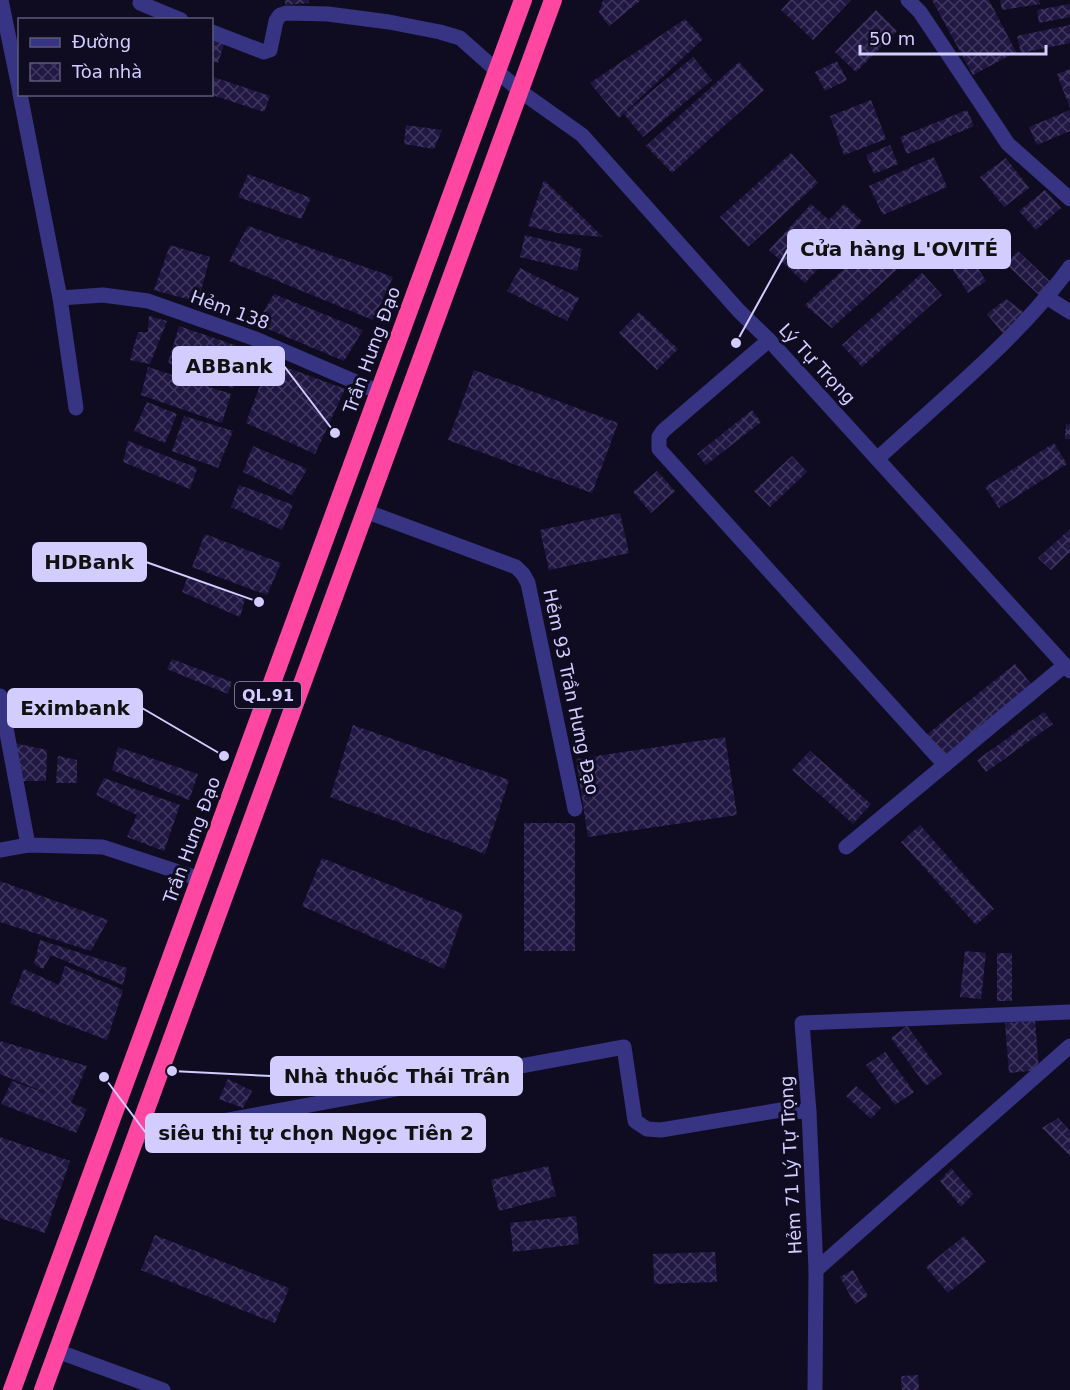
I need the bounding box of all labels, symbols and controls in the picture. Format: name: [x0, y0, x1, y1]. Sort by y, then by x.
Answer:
legend: [18, 18, 213, 96]
scale bar: [860, 18, 1046, 56]
text: 50 m: [869, 28, 915, 49]
text: Đường: [72, 31, 131, 52]
text: Tòa nhà: [71, 61, 142, 82]
callout: Cửa hàng L'OVITÉ: [788, 230, 1010, 268]
text: Cửa hàng L'OVITÉ: [800, 237, 998, 261]
street label: Trần Hưng Đạo: [339, 284, 404, 417]
street label: Hẻm 138: [188, 286, 272, 333]
street label: Lý Tự Trọng: [775, 319, 860, 408]
callout: ABBank: [173, 347, 284, 385]
text: ABBank: [185, 354, 273, 378]
callout: HDBank: [33, 543, 146, 581]
text: HDBank: [44, 550, 135, 574]
street label: Hẻm 93 Trần Hưng Đạo: [539, 587, 604, 797]
road number: QL.91: [235, 682, 301, 708]
callout: Eximbank: [8, 689, 142, 727]
text: Eximbank: [20, 696, 131, 720]
street label: Trần Hưng Đạo: [159, 774, 224, 907]
callout: Nhà thuốc Thái Trân: [271, 1057, 522, 1095]
text: Nhà thuốc Thái Trân: [284, 1064, 510, 1088]
street label: Hẻm 71 Lý Tự Trọng: [775, 1075, 806, 1255]
callout: siêu thị tự chọn Ngọc Tiên 2: [146, 1114, 485, 1152]
text: siêu thị tự chọn Ngọc Tiên 2: [158, 1121, 474, 1145]

